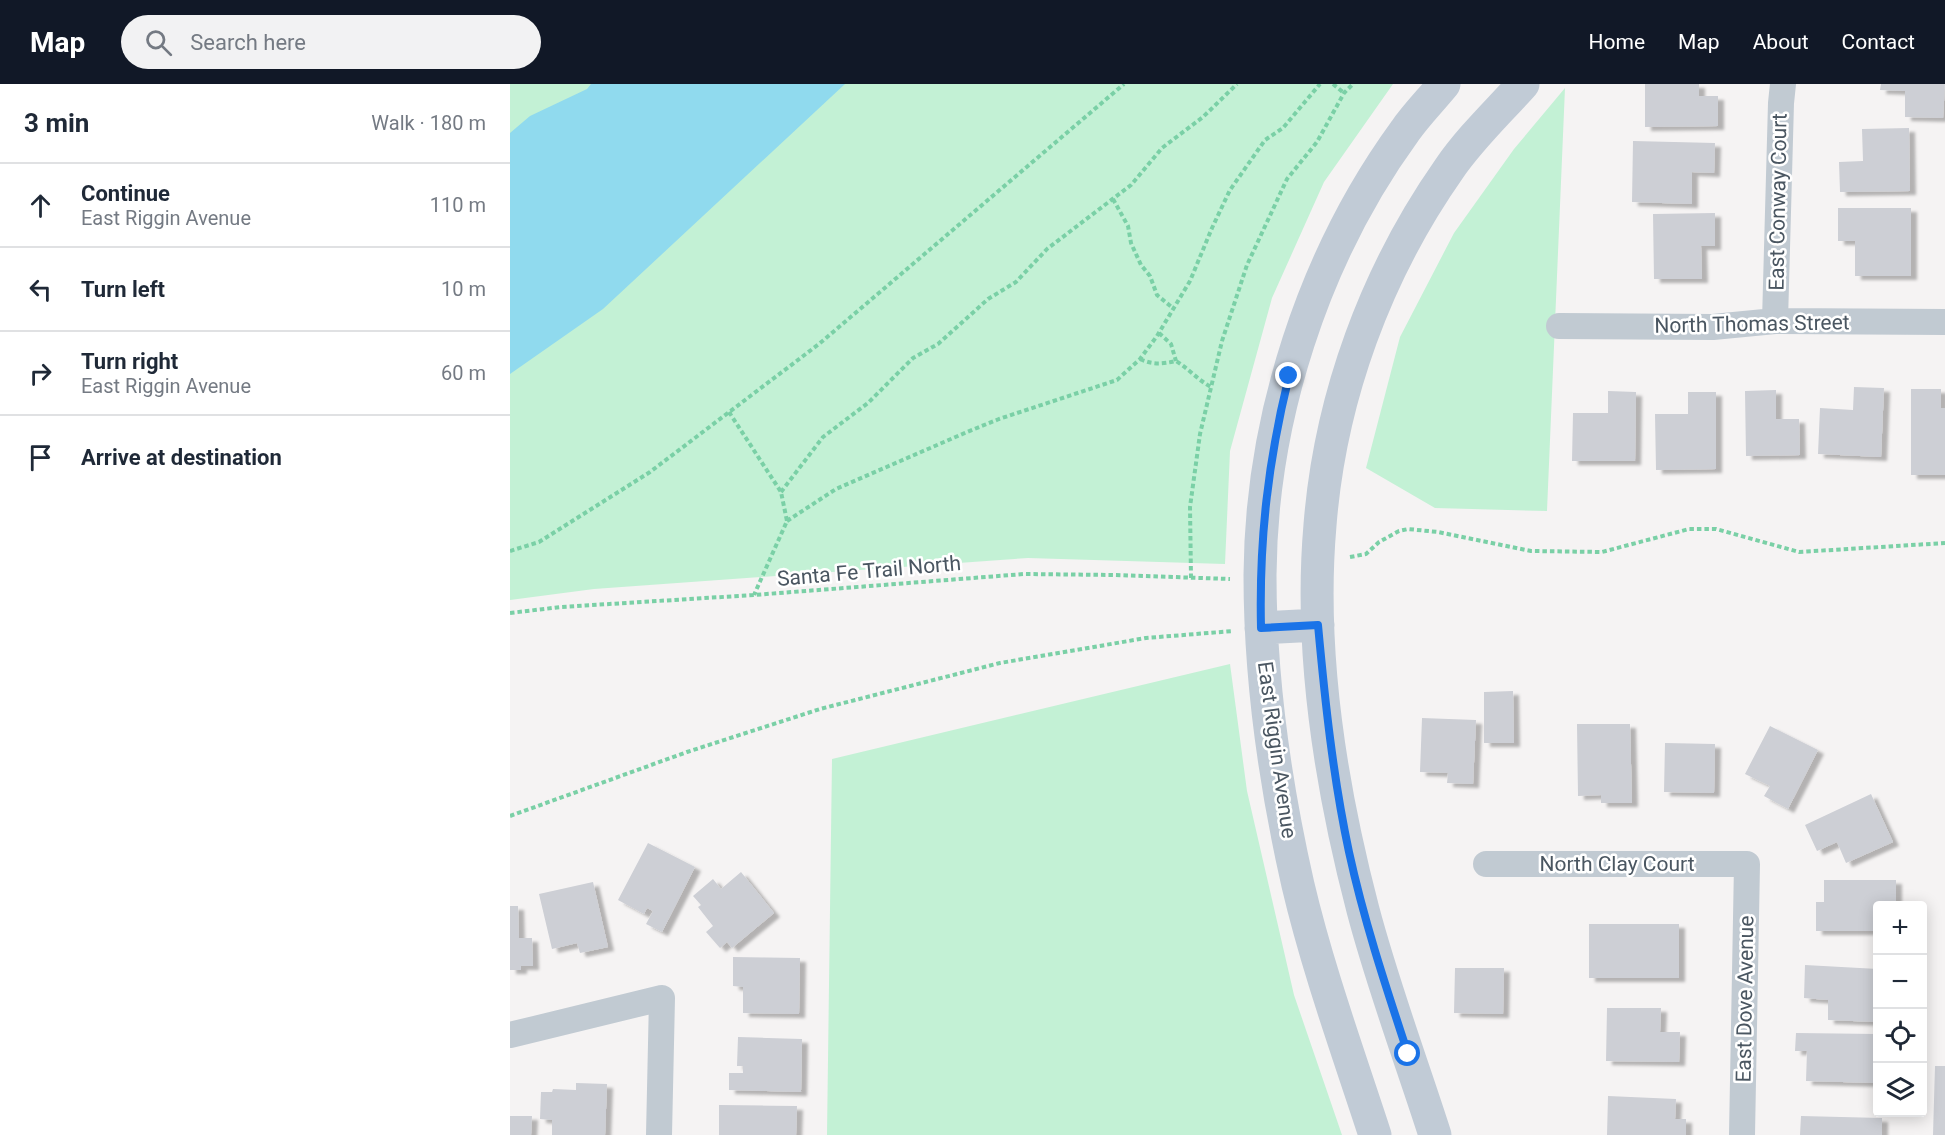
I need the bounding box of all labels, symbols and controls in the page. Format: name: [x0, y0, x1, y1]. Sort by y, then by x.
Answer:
search box: [121, 15, 541, 69]
text: Map: [30, 26, 85, 59]
icon: search: [142, 26, 175, 59]
text: Search here: [190, 30, 306, 55]
text: Home: [1589, 30, 1645, 54]
text: Map: [1678, 30, 1720, 54]
text: About: [1753, 30, 1809, 54]
text: Contact: [1842, 30, 1915, 54]
text: 3 min: [24, 108, 89, 138]
text: Walk · 180 m: [371, 111, 486, 135]
street label: East Conway Court: [1764, 113, 1792, 291]
text: Continue: [81, 181, 170, 206]
icon: ahead: [24, 189, 57, 222]
text: 110 m: [430, 193, 486, 217]
text: East Riggin Avenue: [81, 206, 251, 230]
icon: left: [24, 273, 57, 306]
text: Turn left: [81, 277, 165, 302]
text: 10 m: [441, 277, 486, 301]
street label: North Thomas Street: [1654, 310, 1850, 338]
text: Turn right: [81, 349, 178, 374]
icon: right: [24, 357, 57, 390]
text: 60 m: [441, 361, 486, 385]
route end: [1275, 362, 1301, 388]
text: East Riggin Avenue: [81, 374, 251, 398]
icon: arrive: [24, 441, 57, 474]
text: Arrive at destination: [81, 445, 282, 470]
street label: Santa Fe Trail North: [776, 551, 962, 591]
street label: East Riggin Avenue: [1253, 660, 1301, 840]
street label: North Clay Court: [1539, 852, 1695, 876]
map controls: [1873, 901, 1927, 1117]
button: +: [1873, 901, 1927, 955]
street label: East Dove Avenue: [1732, 915, 1758, 1083]
button: −: [1873, 955, 1927, 1009]
button: locate: [1873, 1009, 1927, 1063]
route start: [1394, 1040, 1420, 1066]
button: layers: [1873, 1063, 1927, 1117]

